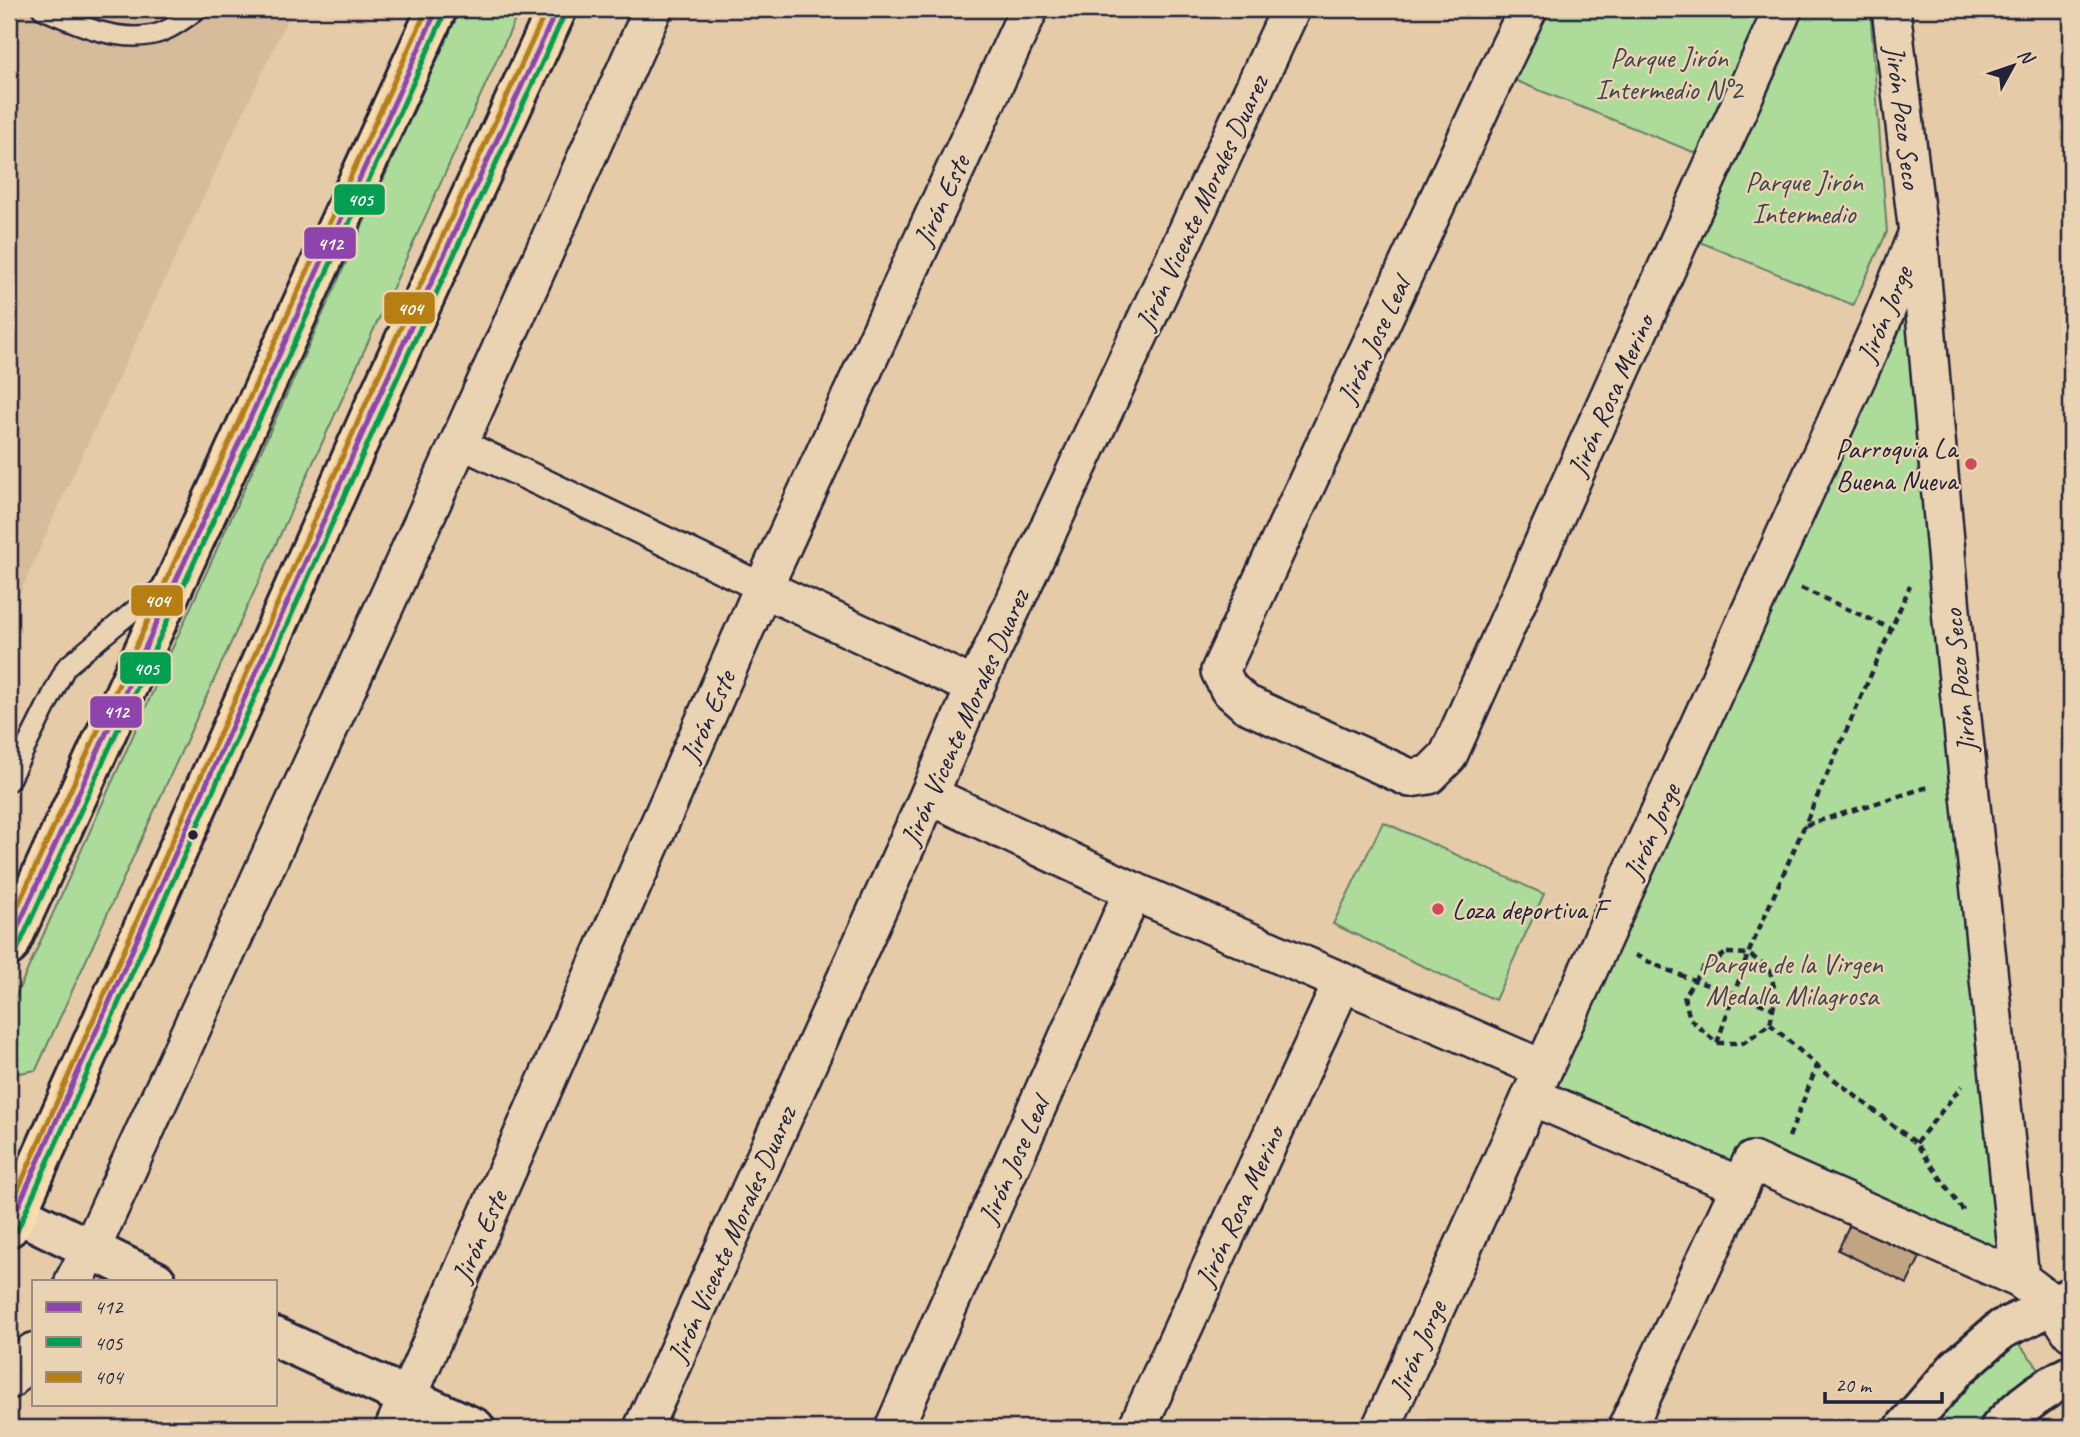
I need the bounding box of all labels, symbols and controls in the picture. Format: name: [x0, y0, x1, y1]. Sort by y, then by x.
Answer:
north arrow: [1979, 32, 2048, 102]
park label: Parque Jirón Intermedio N°2: [1596, 40, 1745, 107]
street label: Jirón Pozo Seco: [1877, 41, 1930, 193]
text: N: [2012, 43, 2040, 70]
street label: Jirón Vicente Morales Duarez: [1126, 68, 1277, 337]
street label: Jirón Este: [904, 148, 978, 253]
park label: Parque Jirón Intermedio: [1745, 164, 1864, 231]
line badge: 405: [333, 183, 386, 216]
text: 405: [347, 188, 374, 212]
line badge: 412: [303, 226, 357, 260]
text: 412: [317, 232, 345, 256]
street label: Jirón Jorge: [1848, 259, 1921, 369]
street label: Jirón Jose Leal: [1328, 267, 1420, 411]
line badge: 404: [383, 291, 436, 325]
text: 404: [397, 297, 425, 321]
street label: Jirón Rosa Merino: [1559, 306, 1663, 483]
place label: Parroquia La Buena Nueva: [1835, 431, 1960, 498]
marker: Parroquia La Buena Nueva: [1963, 456, 1979, 472]
street label: Jirón Vicente Morales Duarez: [891, 582, 1038, 852]
line badge: 404: [130, 584, 184, 617]
text: 404: [144, 589, 172, 613]
street label: Jirón Pozo Seco: [1934, 605, 1985, 756]
line badge: 405: [119, 651, 172, 685]
text: 405: [133, 657, 160, 681]
street label: Jirón Este: [671, 663, 744, 769]
line badge: 412: [89, 695, 143, 729]
text: 412: [103, 700, 131, 724]
street label: Jirón Jorge: [1614, 776, 1689, 886]
unlabelled marker: [186, 828, 200, 842]
place label: Loza deportiva F: [1452, 892, 1612, 927]
marker: Loza deportiva F: [1430, 901, 1446, 917]
park label: Parque de la Virgen Medalla Milagrosa: [1701, 946, 1884, 1013]
street label: Jirón Jose Leal: [969, 1087, 1059, 1231]
street label: Jirón Vicente Morales Duarez: [658, 1099, 805, 1369]
street label: Jirón Rosa Merino: [1186, 1118, 1293, 1294]
street label: Jirón Este: [443, 1183, 516, 1289]
legend: [32, 1280, 276, 1406]
street label: Jirón Jorge: [1380, 1293, 1455, 1403]
text: 412: [94, 1294, 124, 1320]
text: 405: [94, 1330, 124, 1356]
scale bar: [1825, 1360, 1942, 1404]
text: 404: [94, 1364, 125, 1390]
text: 20 m: [1835, 1372, 1873, 1398]

